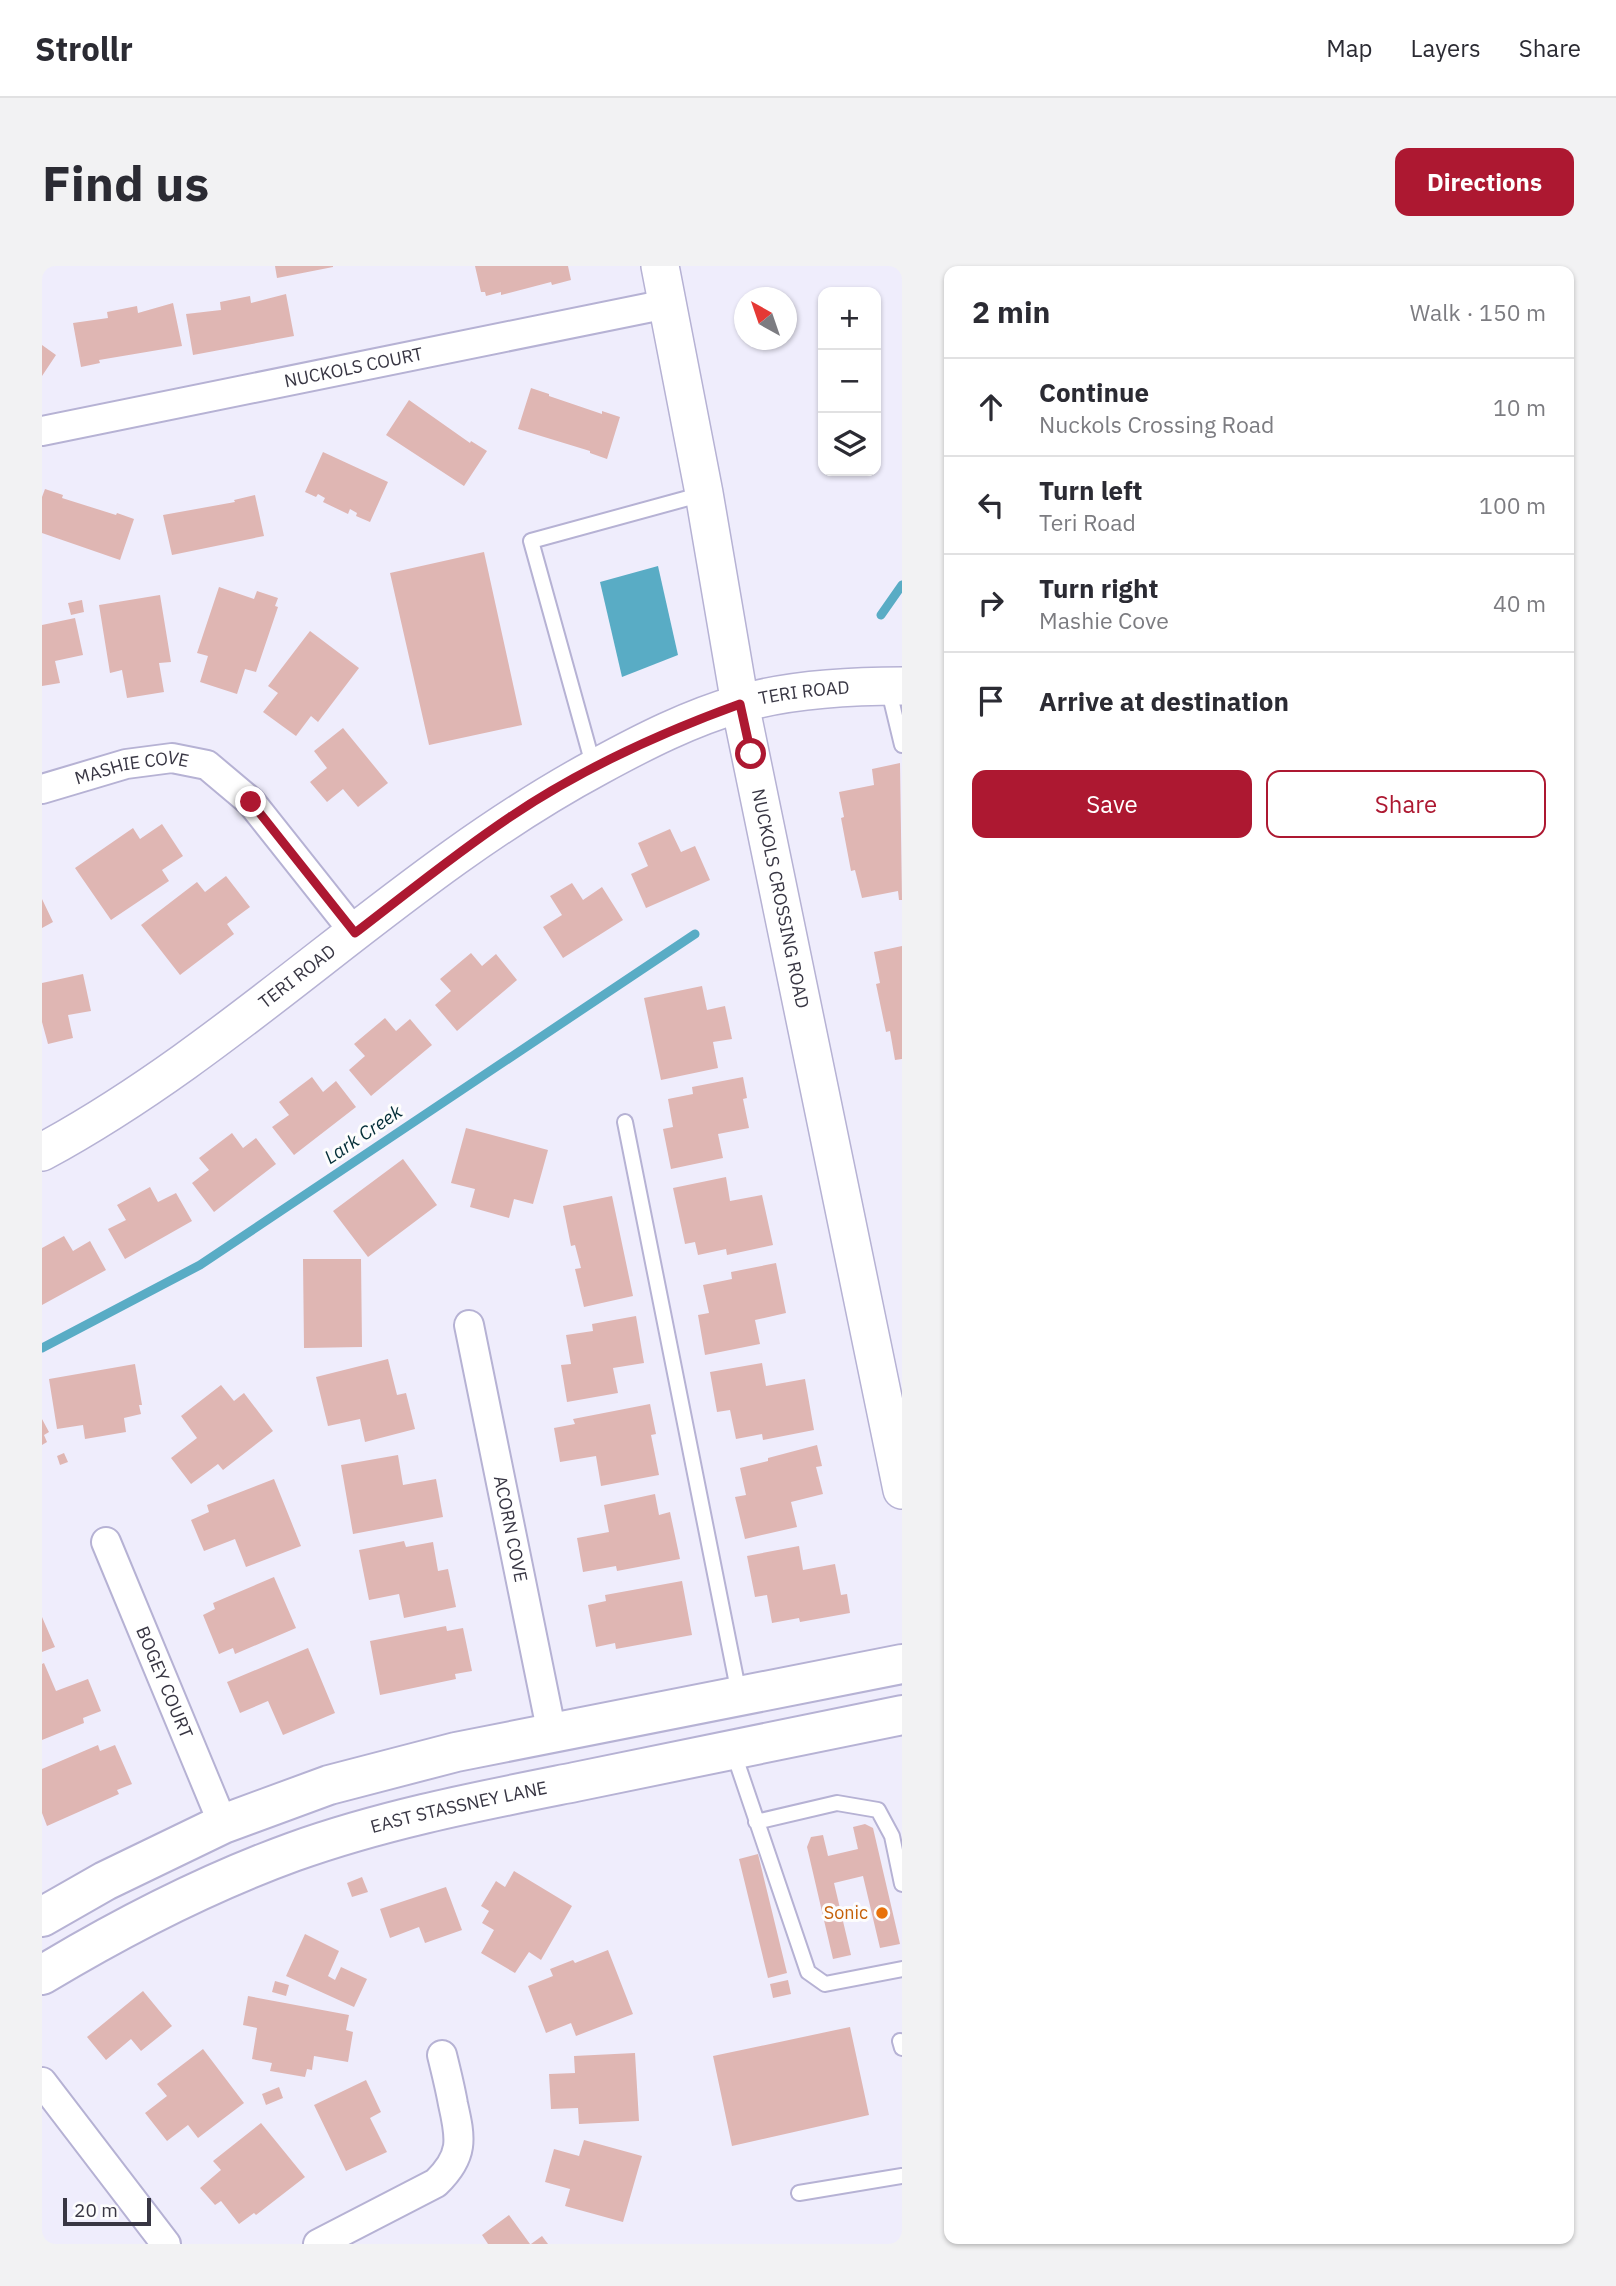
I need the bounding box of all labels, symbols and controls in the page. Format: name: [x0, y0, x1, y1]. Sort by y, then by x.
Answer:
text: Strollr: [35, 27, 133, 70]
text: Map: [1326, 32, 1373, 64]
text: Layers: [1411, 32, 1481, 64]
text: Share: [1519, 32, 1581, 64]
button: Directions: [1395, 148, 1574, 216]
text: Find us: [42, 151, 209, 214]
north arrow: [734, 287, 797, 350]
map controls: [818, 287, 881, 476]
button: +: [818, 287, 881, 350]
text: 2 min: [972, 292, 1050, 331]
text: Walk · 150 m: [1410, 297, 1546, 327]
street label: NUCKOLS COURT: [282, 342, 425, 392]
button: −: [818, 350, 881, 413]
text: Continue: [1039, 375, 1149, 409]
icon: ahead: [972, 388, 1010, 426]
text: 10 m: [1493, 392, 1546, 422]
text: Nuckols Crossing Road: [1039, 409, 1274, 439]
button: layers: [818, 413, 881, 476]
text: Turn left: [1039, 473, 1142, 507]
icon: left: [972, 486, 1010, 524]
text: 100 m: [1479, 490, 1546, 520]
text: Teri Road: [1039, 507, 1136, 537]
text: Turn right: [1039, 571, 1158, 605]
icon: right: [972, 584, 1010, 622]
text: 40 m: [1493, 588, 1546, 618]
text: Mashie Cove: [1039, 605, 1169, 635]
street label: TERI ROAD: [756, 675, 850, 710]
icon: arrive: [972, 682, 1010, 720]
text: Arrive at destination: [1039, 684, 1289, 718]
route start: [735, 738, 766, 769]
street label: MASHIE COVE: [72, 745, 191, 790]
button: Save: [972, 770, 1252, 838]
button: Share: [1266, 770, 1546, 838]
route end: [235, 786, 266, 817]
street label: NUCKOLS CROSSING ROAD: [747, 787, 814, 1010]
street label: TERI ROAD: [254, 939, 340, 1013]
water label: Lark Creek: [319, 1099, 407, 1169]
street label: ACORN COVE: [489, 1473, 533, 1584]
street label: BOGEY COURT: [131, 1623, 198, 1742]
street label: EAST STASSNEY LANE: [368, 1776, 549, 1838]
place label: Sonic: [824, 1901, 868, 1924]
marker: Sonic: [874, 1905, 890, 1921]
scale bar: [63, 2195, 150, 2227]
text: 20 m: [74, 2198, 118, 2222]

